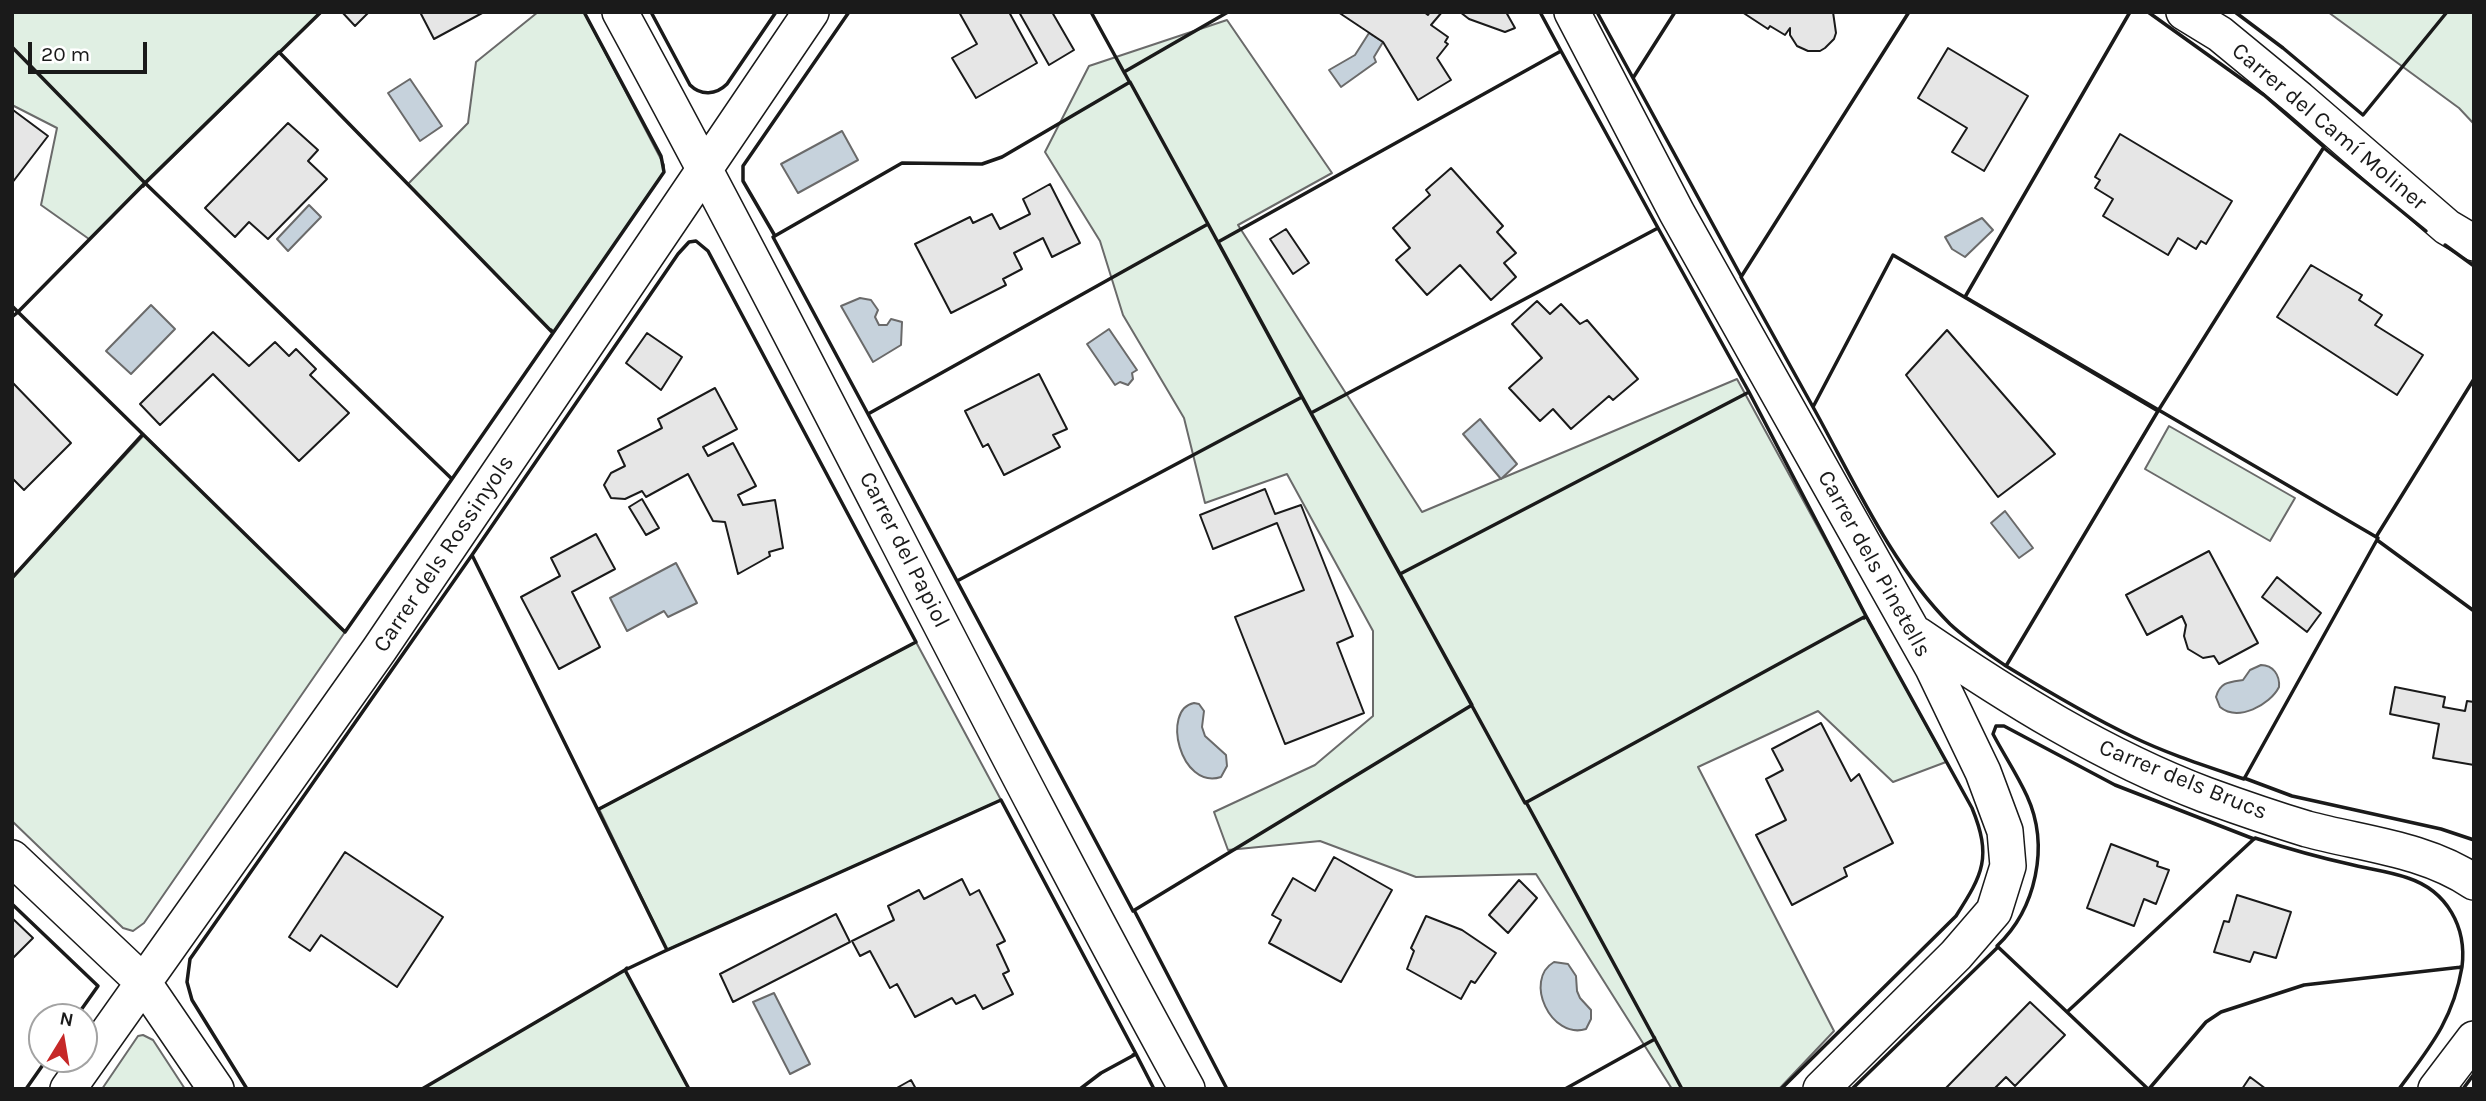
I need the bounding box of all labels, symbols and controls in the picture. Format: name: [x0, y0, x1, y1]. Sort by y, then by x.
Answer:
scale bar: [32, 28, 150, 72]
street label: Carrer del Camí Moliner: [2226, 37, 2432, 217]
text: 20 m: [41, 42, 90, 66]
street label: Carrer dels Rossinyols: [368, 450, 520, 658]
street label: Carrer dels Pinetells: [1811, 466, 1937, 662]
street label: Carrer del Papiol: [853, 468, 955, 632]
street label: Carrer dels Brucs: [2095, 734, 2271, 826]
north arrow: [28, 1003, 98, 1073]
text: N: [58, 1007, 75, 1031]

